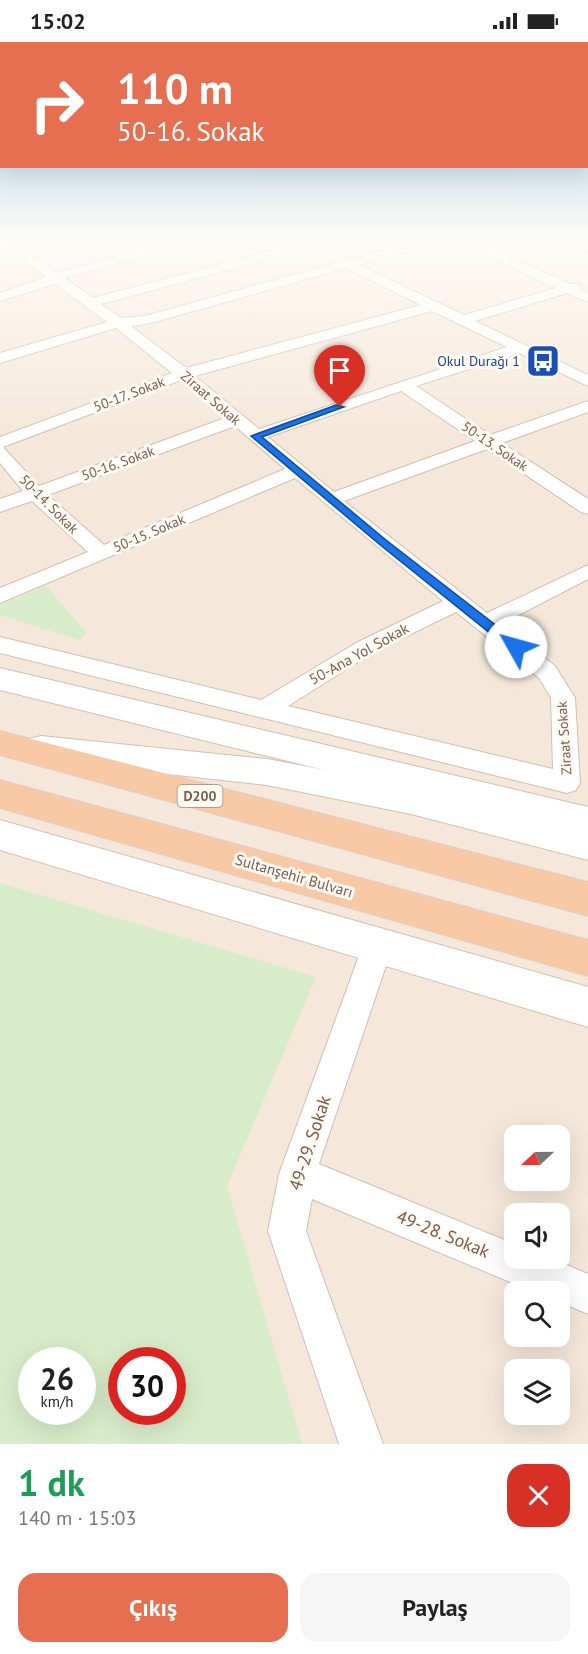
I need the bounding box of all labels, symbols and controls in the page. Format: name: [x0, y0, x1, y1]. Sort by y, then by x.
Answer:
text: 15:02: [30, 7, 86, 35]
text: 110 m: [117, 61, 233, 116]
icon: right: [18, 66, 96, 144]
text: 50-16. Sokak: [117, 114, 265, 148]
bus stop icon: Okul Durağı 1: [525, 343, 561, 379]
pin: [314, 345, 365, 407]
place label: Okul Durağı 1: [437, 352, 520, 370]
icon: arrive: [323, 354, 356, 387]
street label: Ziraat Sokak: [177, 367, 245, 429]
street label: 50-17. Sokak: [91, 372, 167, 416]
street label: 50-13. Sokak: [458, 417, 532, 475]
street label: 50-16. Sokak: [79, 441, 157, 485]
street label: 50-14. Sokak: [16, 471, 83, 538]
street label: 50-15. Sokak: [110, 510, 188, 556]
position arrow: [484, 615, 548, 679]
street label: 50-Ana Yol Sokak: [306, 618, 413, 689]
street label: Ziraat Sokak: [552, 700, 576, 775]
road number: D200: [178, 785, 222, 807]
street label: Sultanşehir Bulvarı: [233, 850, 355, 901]
street label: 49-29. Sokak: [283, 1092, 336, 1193]
north arrow: [504, 1125, 570, 1191]
map controls: [504, 1125, 570, 1425]
button: sound: [504, 1203, 570, 1269]
street label: 49-28. Sokak: [393, 1204, 493, 1263]
button: search: [504, 1281, 570, 1347]
speed limit sign: 30: [108, 1347, 186, 1425]
text: 26: [40, 1359, 74, 1398]
button: layers: [504, 1359, 570, 1425]
text: km/h: [41, 1392, 73, 1411]
text: 1 dk: [18, 1459, 85, 1506]
button: close: [507, 1464, 570, 1527]
text: 140 m · 15:03: [18, 1505, 136, 1531]
button: Çıkış: [18, 1573, 288, 1642]
button: Paylaş: [300, 1573, 570, 1642]

